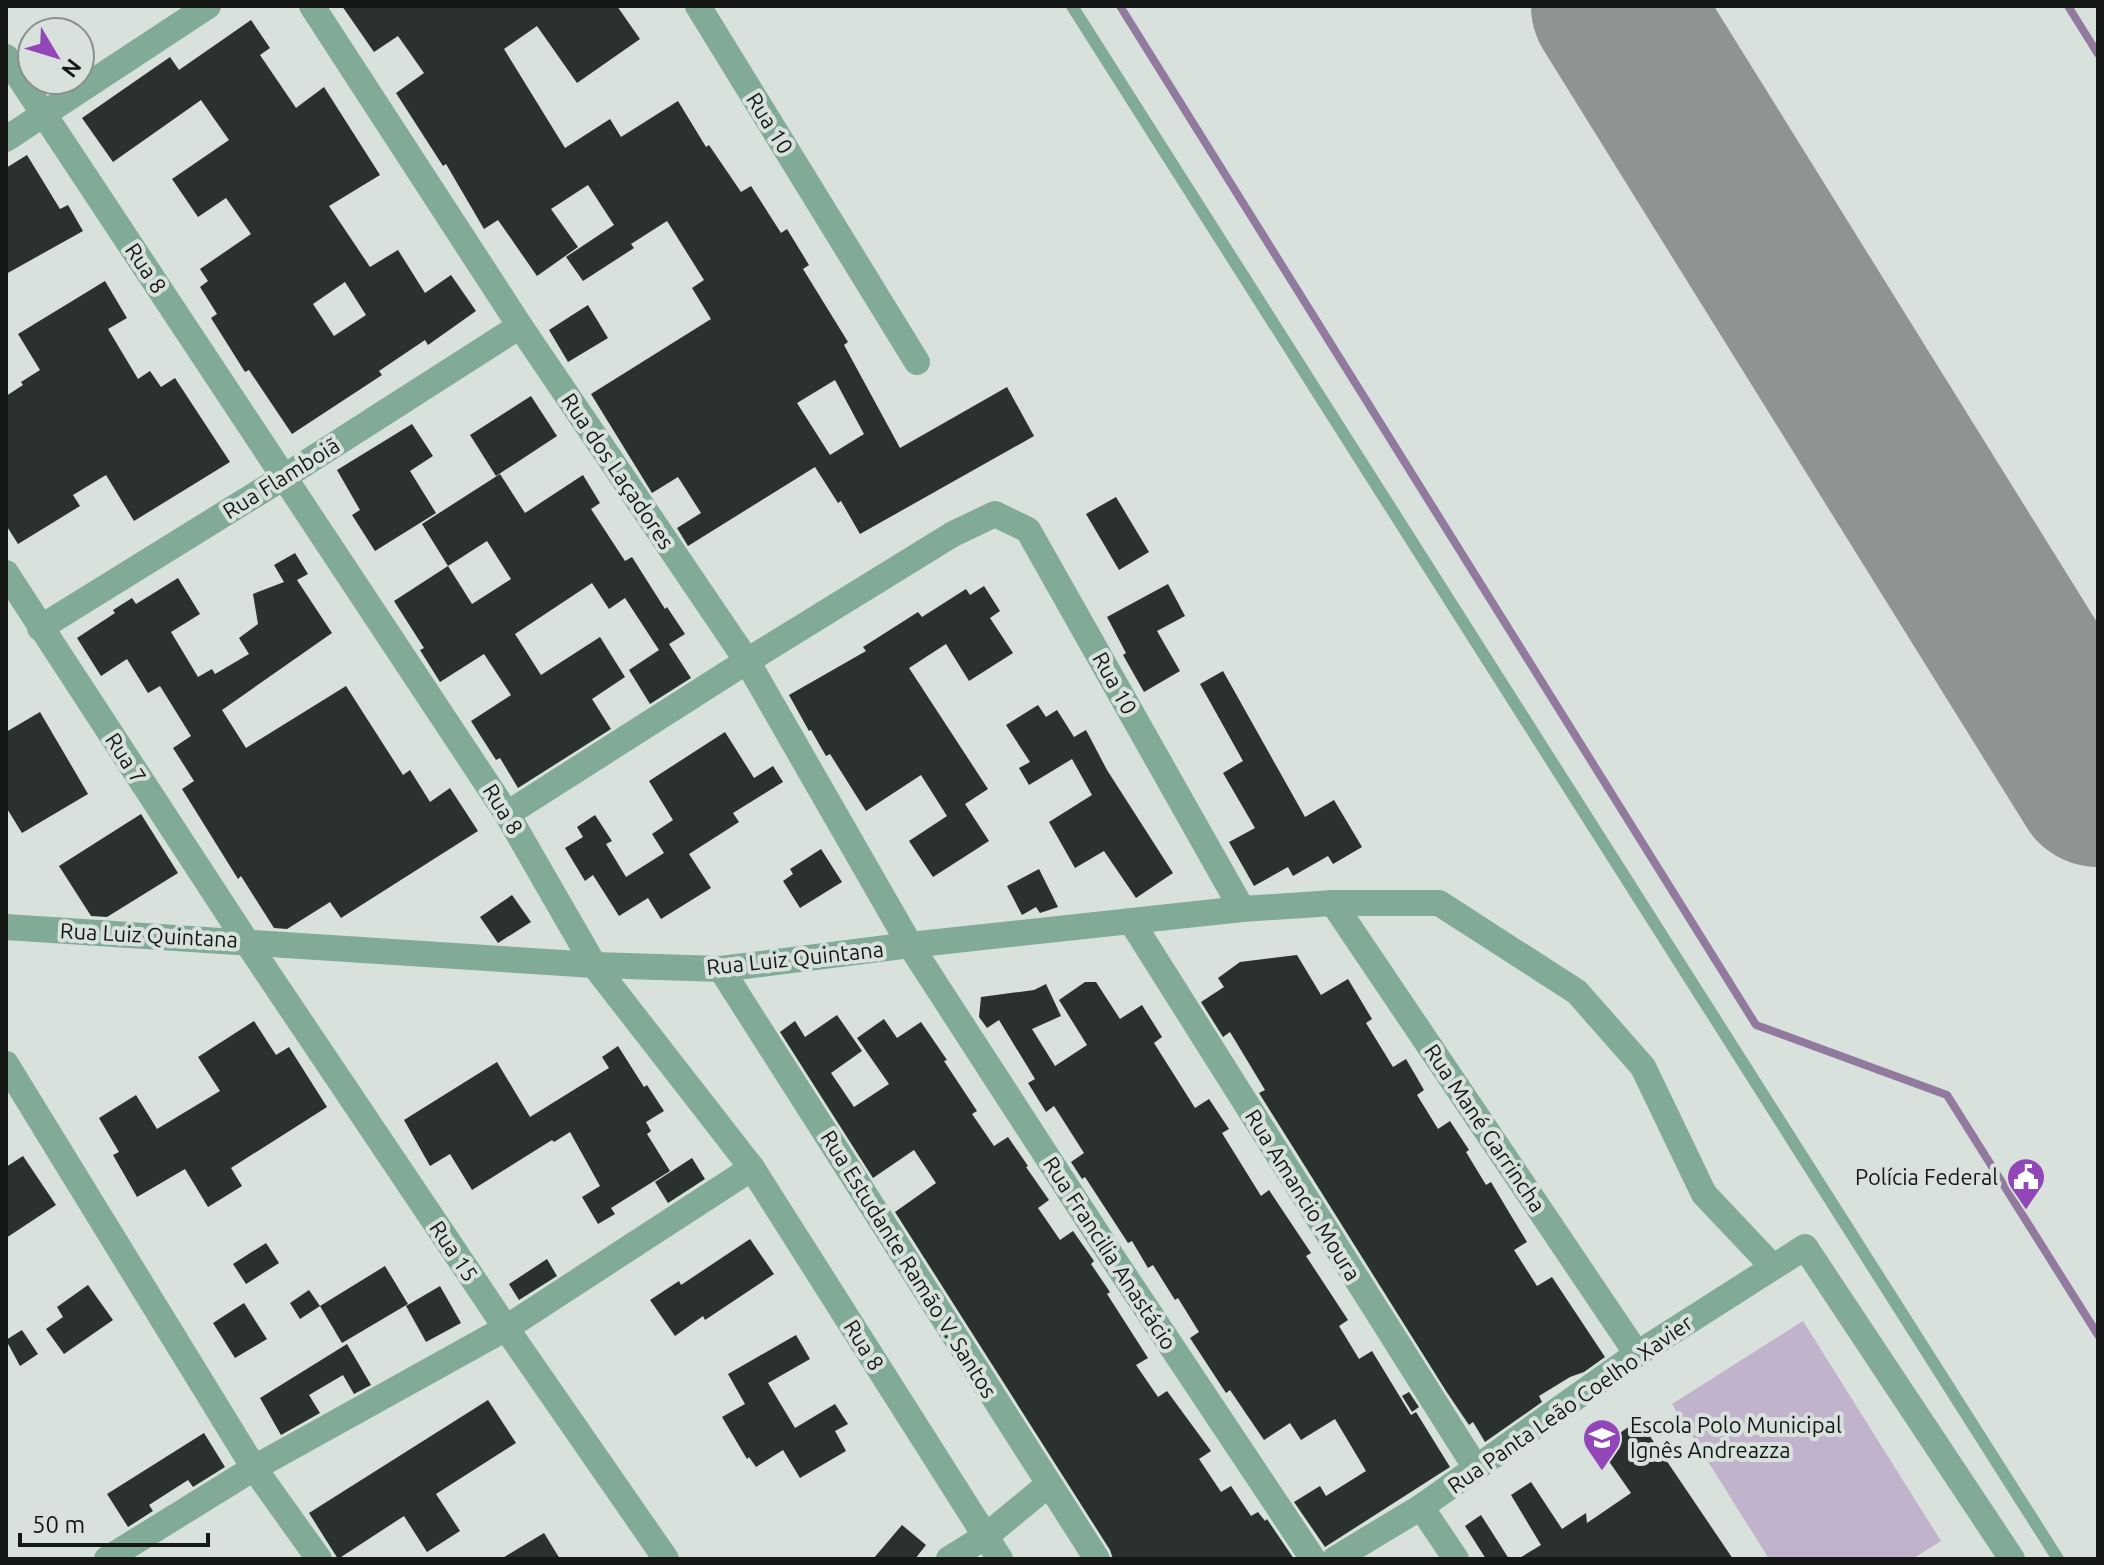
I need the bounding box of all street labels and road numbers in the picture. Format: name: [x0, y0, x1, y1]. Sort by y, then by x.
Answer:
street label: Rua 10: [742, 88, 799, 158]
street label: Rua 8: [121, 238, 172, 298]
street label: Rua dos Laçadores: [557, 388, 680, 553]
street label: Rua Flamboiã: [218, 432, 344, 523]
street label: Rua 10: [1088, 647, 1143, 718]
street label: Rua 7: [101, 728, 152, 788]
street label: Rua 8: [478, 779, 529, 839]
street label: Rua Luiz Quintana: [59, 917, 239, 952]
street label: Rua Luiz Quintana: [705, 936, 885, 979]
street label: Rua Mané Garrincha: [1420, 1039, 1551, 1217]
street label: Rua Amancio Moura: [1241, 1104, 1366, 1285]
street label: Rua Estudante Ramão V. Santos: [816, 1125, 1002, 1402]
street label: Rua Francilia Anastácio: [1039, 1152, 1182, 1354]
street label: Rua 15: [425, 1216, 484, 1286]
street label: Rua Panta Leão Coelho Xavier: [1443, 1309, 1697, 1498]
street label: Rua 8: [839, 1315, 890, 1375]

